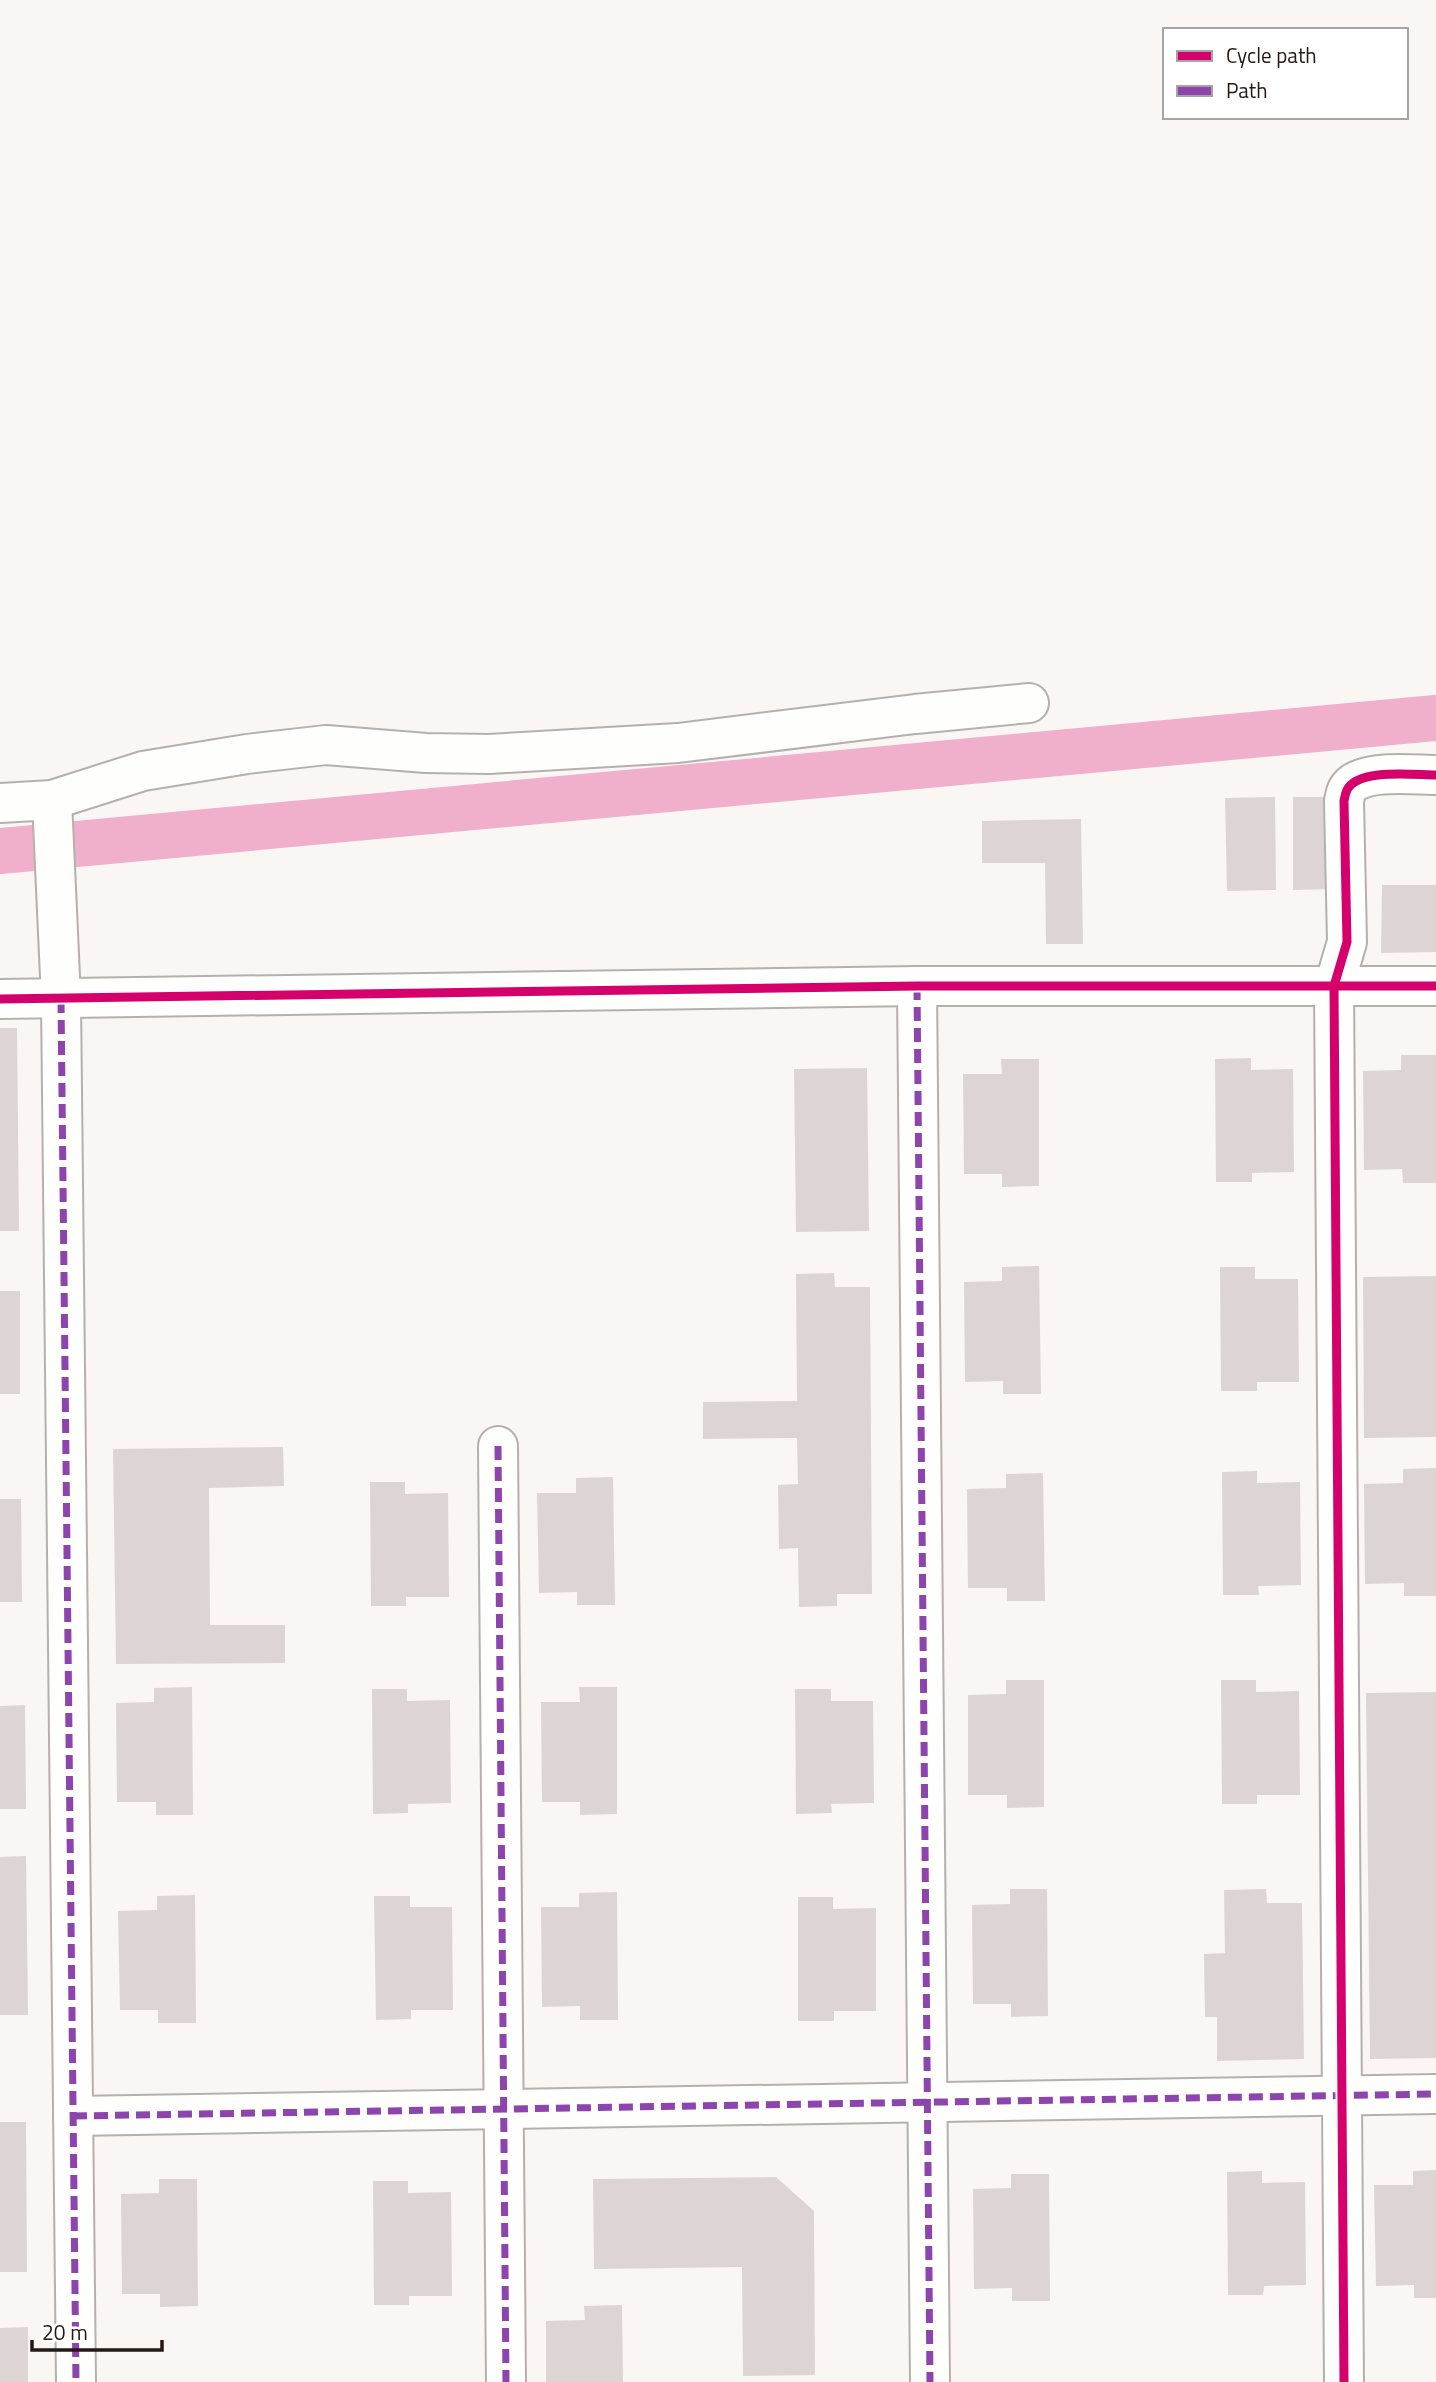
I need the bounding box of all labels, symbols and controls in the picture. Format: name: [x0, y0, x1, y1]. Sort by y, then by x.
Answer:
legend: [1163, 28, 1408, 119]
text: Cycle path: [1226, 39, 1317, 71]
text: Path: [1226, 74, 1268, 106]
scale bar: [32, 2308, 161, 2352]
text: 20 m: [42, 2316, 88, 2348]

